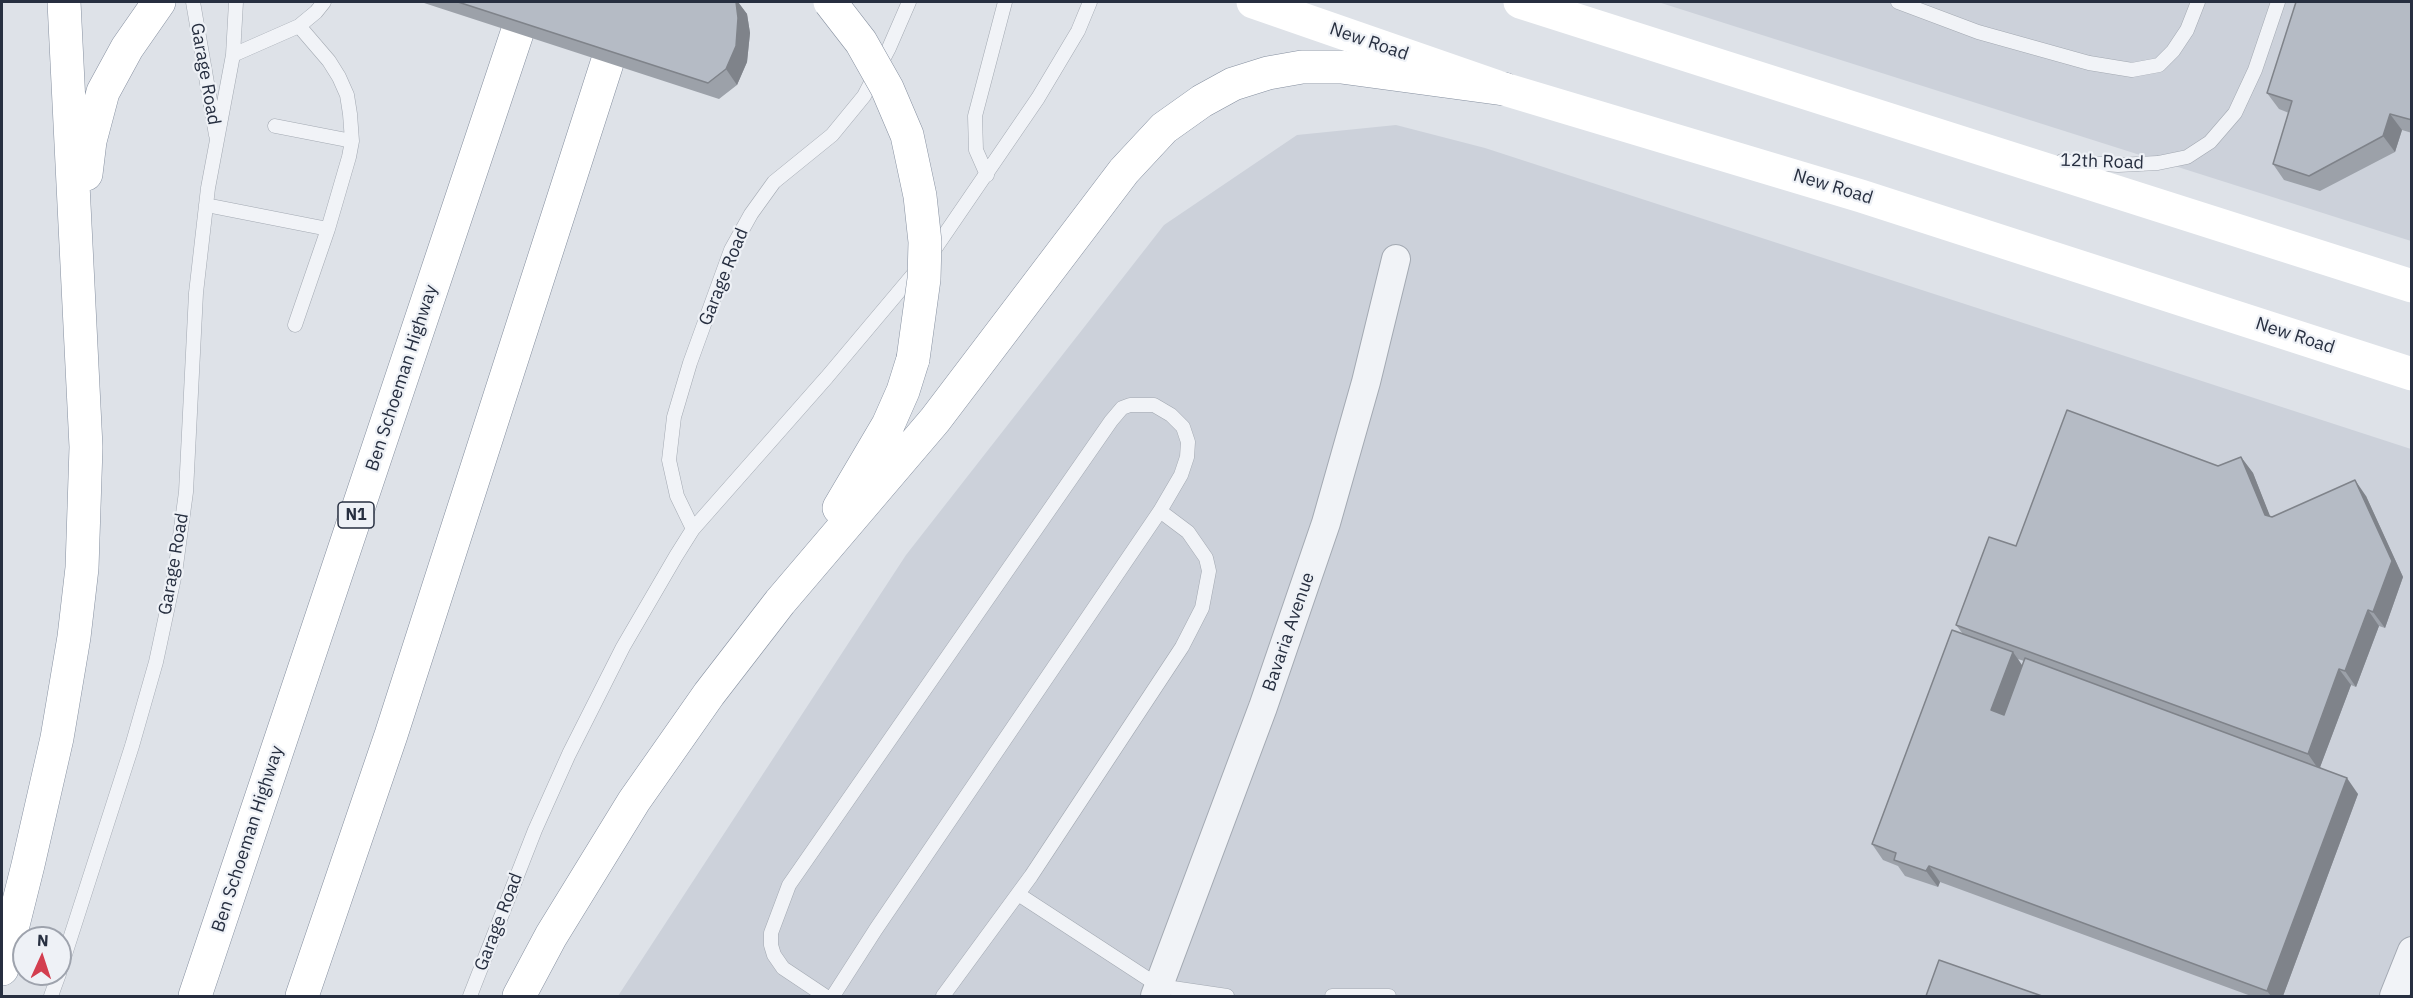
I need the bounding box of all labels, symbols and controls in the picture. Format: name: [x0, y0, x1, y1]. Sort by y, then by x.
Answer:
street label: New Road: [1327, 18, 1411, 66]
street label: Garage Road: [185, 21, 225, 127]
street label: 12th Road: [2060, 150, 2144, 174]
street label: New Road: [1791, 165, 1875, 209]
street label: Garage Road: [695, 225, 753, 329]
street label: Ben Schoeman Highway: [362, 282, 442, 474]
street label: New Road: [2253, 313, 2337, 359]
road number: N1: [338, 502, 374, 528]
street label: Garage Road: [154, 511, 194, 617]
street label: Bavaria Avenue: [1259, 570, 1319, 694]
street label: Ben Schoeman Highway: [208, 743, 288, 935]
street label: Garage Road: [470, 870, 528, 974]
north arrow: [12, 926, 72, 986]
text: N: [37, 930, 49, 950]

